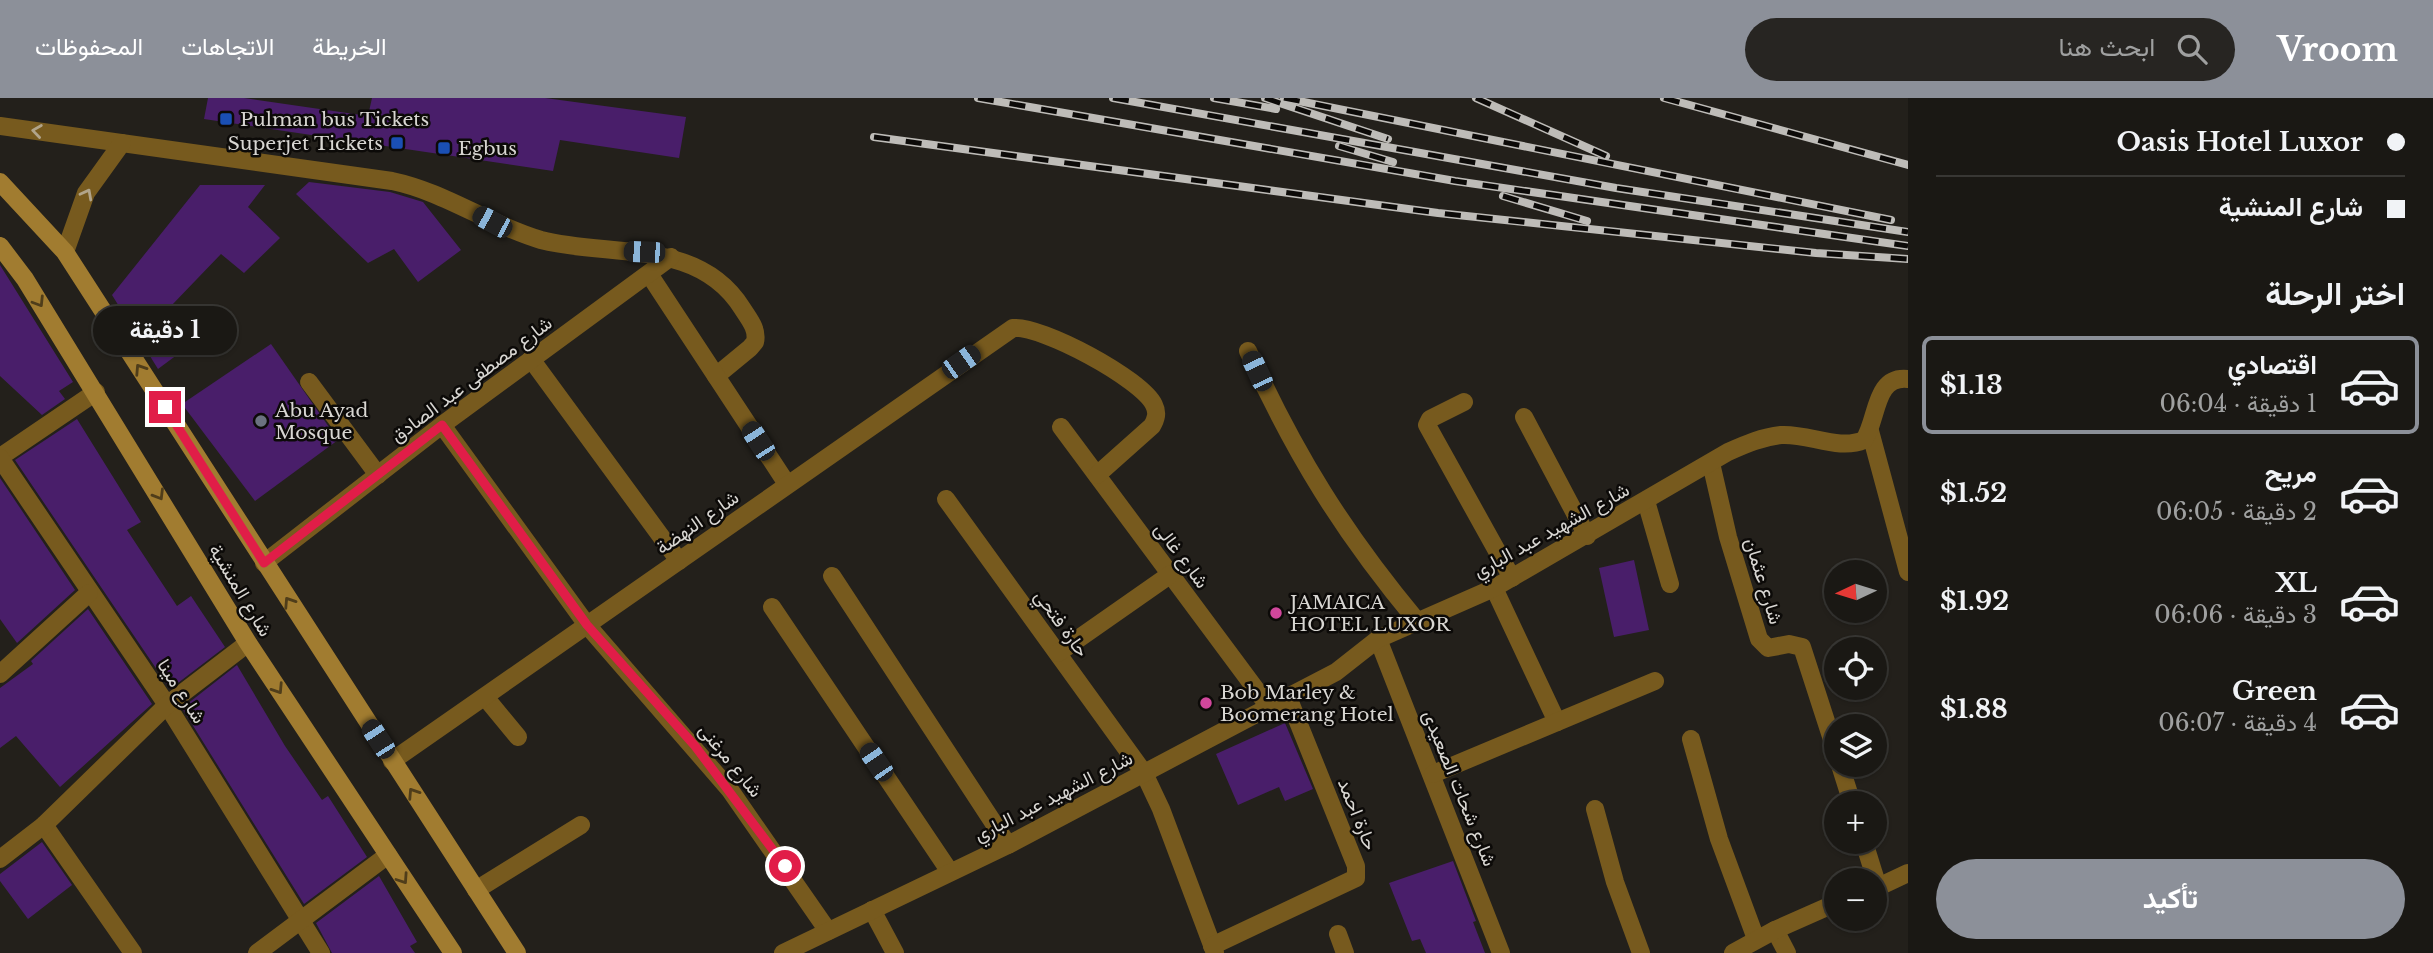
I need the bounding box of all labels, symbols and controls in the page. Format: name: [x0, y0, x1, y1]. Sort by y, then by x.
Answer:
search box: [1745, 18, 2235, 81]
text: Vroom: [2277, 29, 2398, 70]
icon: search: [2173, 30, 2211, 68]
text: ابحث هنا: [2059, 31, 2155, 63]
text: المحفوظات: [35, 32, 143, 61]
text: الاتجاهات: [181, 32, 274, 61]
text: الخريطة: [312, 32, 387, 61]
place label: Pulman bus Tickets: [240, 108, 429, 131]
marker: Pulman bus Tickets: [218, 111, 234, 127]
one-way arrow: [31, 124, 42, 139]
text: Oasis Hotel Luxor: [2117, 126, 2363, 158]
place label: Superjet Tickets: [227, 132, 383, 155]
marker: Superjet Tickets: [389, 135, 405, 151]
place label: Egbus: [458, 137, 517, 160]
marker: Egbus: [436, 140, 452, 156]
one-way arrow: [78, 189, 92, 201]
text: شارع المنشية: [2219, 191, 2363, 223]
car: [469, 203, 516, 241]
car: [623, 241, 666, 263]
text: اختر الرحلة: [2265, 274, 2405, 314]
one-way arrow: [31, 294, 44, 307]
callout: 1 دقيقة: [93, 306, 237, 354]
street label: شارع مصطفى عبد الصادق: [386, 311, 557, 448]
text: 1 دقيقة: [130, 316, 200, 344]
car: [938, 341, 985, 383]
car: [1239, 348, 1276, 394]
text: اقتصادي: [2228, 349, 2317, 381]
icon: car: [2338, 354, 2401, 417]
one-way arrow: [136, 364, 148, 377]
text: $1.13: [1940, 369, 2003, 401]
text: 1 دقيقة · 06:04: [2159, 390, 2317, 418]
route end: [149, 391, 181, 423]
place label: Abu Ayad Mosque: [274, 399, 369, 444]
marker: Abu Ayad Mosque: [253, 413, 269, 429]
car: [738, 418, 779, 464]
text: مريح: [2265, 457, 2317, 489]
icon: car: [2338, 462, 2401, 525]
text: $1.52: [1940, 477, 2007, 509]
street label: شارع الشهيد عبد الباري: [1469, 478, 1635, 586]
street label: شارع النهضة: [652, 486, 744, 560]
one-way arrow: [150, 488, 163, 501]
text: 2 دقيقة · 06:05: [2156, 498, 2317, 526]
street label: شارع غالى: [1149, 518, 1214, 593]
street label: شارع عثمان: [1739, 535, 1788, 627]
street label: شارع المنشية: [203, 540, 277, 641]
north arrow: [1824, 560, 1886, 623]
map controls: [1824, 560, 1887, 931]
text: XL: [2275, 567, 2317, 599]
icon: car: [2338, 570, 2401, 633]
street label: حارة فتحي: [1026, 585, 1094, 664]
text: $1.92: [1940, 585, 2009, 617]
place label: JAMAICA HOTEL LUXOR: [1287, 591, 1451, 636]
one-way arrow: [285, 596, 298, 609]
text: 3 دقيقة · 06:06: [2154, 601, 2317, 629]
marker: JAMAICA HOTEL LUXOR: [1268, 605, 1284, 621]
button: locate: [1824, 637, 1887, 700]
street label: شارع مينا: [151, 655, 211, 728]
text: Green: [2232, 675, 2317, 707]
icon: car: [2338, 678, 2401, 741]
one-way arrow: [270, 681, 283, 694]
place label: Bob Marley & Boomerang Hotel: [1220, 681, 1394, 726]
text: $1.88: [1940, 693, 2008, 725]
marker: Bob Marley & Boomerang Hotel: [1198, 695, 1214, 711]
street label: شارع شحات الصعيدى: [1417, 707, 1501, 870]
text: 4 دقيقة · 06:07: [2158, 709, 2317, 737]
button: layers: [1824, 714, 1887, 777]
car: [358, 716, 399, 762]
street label: شارع مرغنى: [693, 719, 767, 802]
car: [856, 739, 897, 785]
street label: شارع الشهيد عبد الباري: [970, 746, 1138, 850]
street label: حارة احمد: [1333, 775, 1382, 853]
one-way arrow: [409, 788, 421, 801]
button: +: [1824, 791, 1887, 854]
route start: [769, 850, 801, 882]
button: تأكيد: [1936, 859, 2405, 939]
button: −: [1824, 868, 1887, 931]
one-way arrow: [395, 871, 408, 884]

